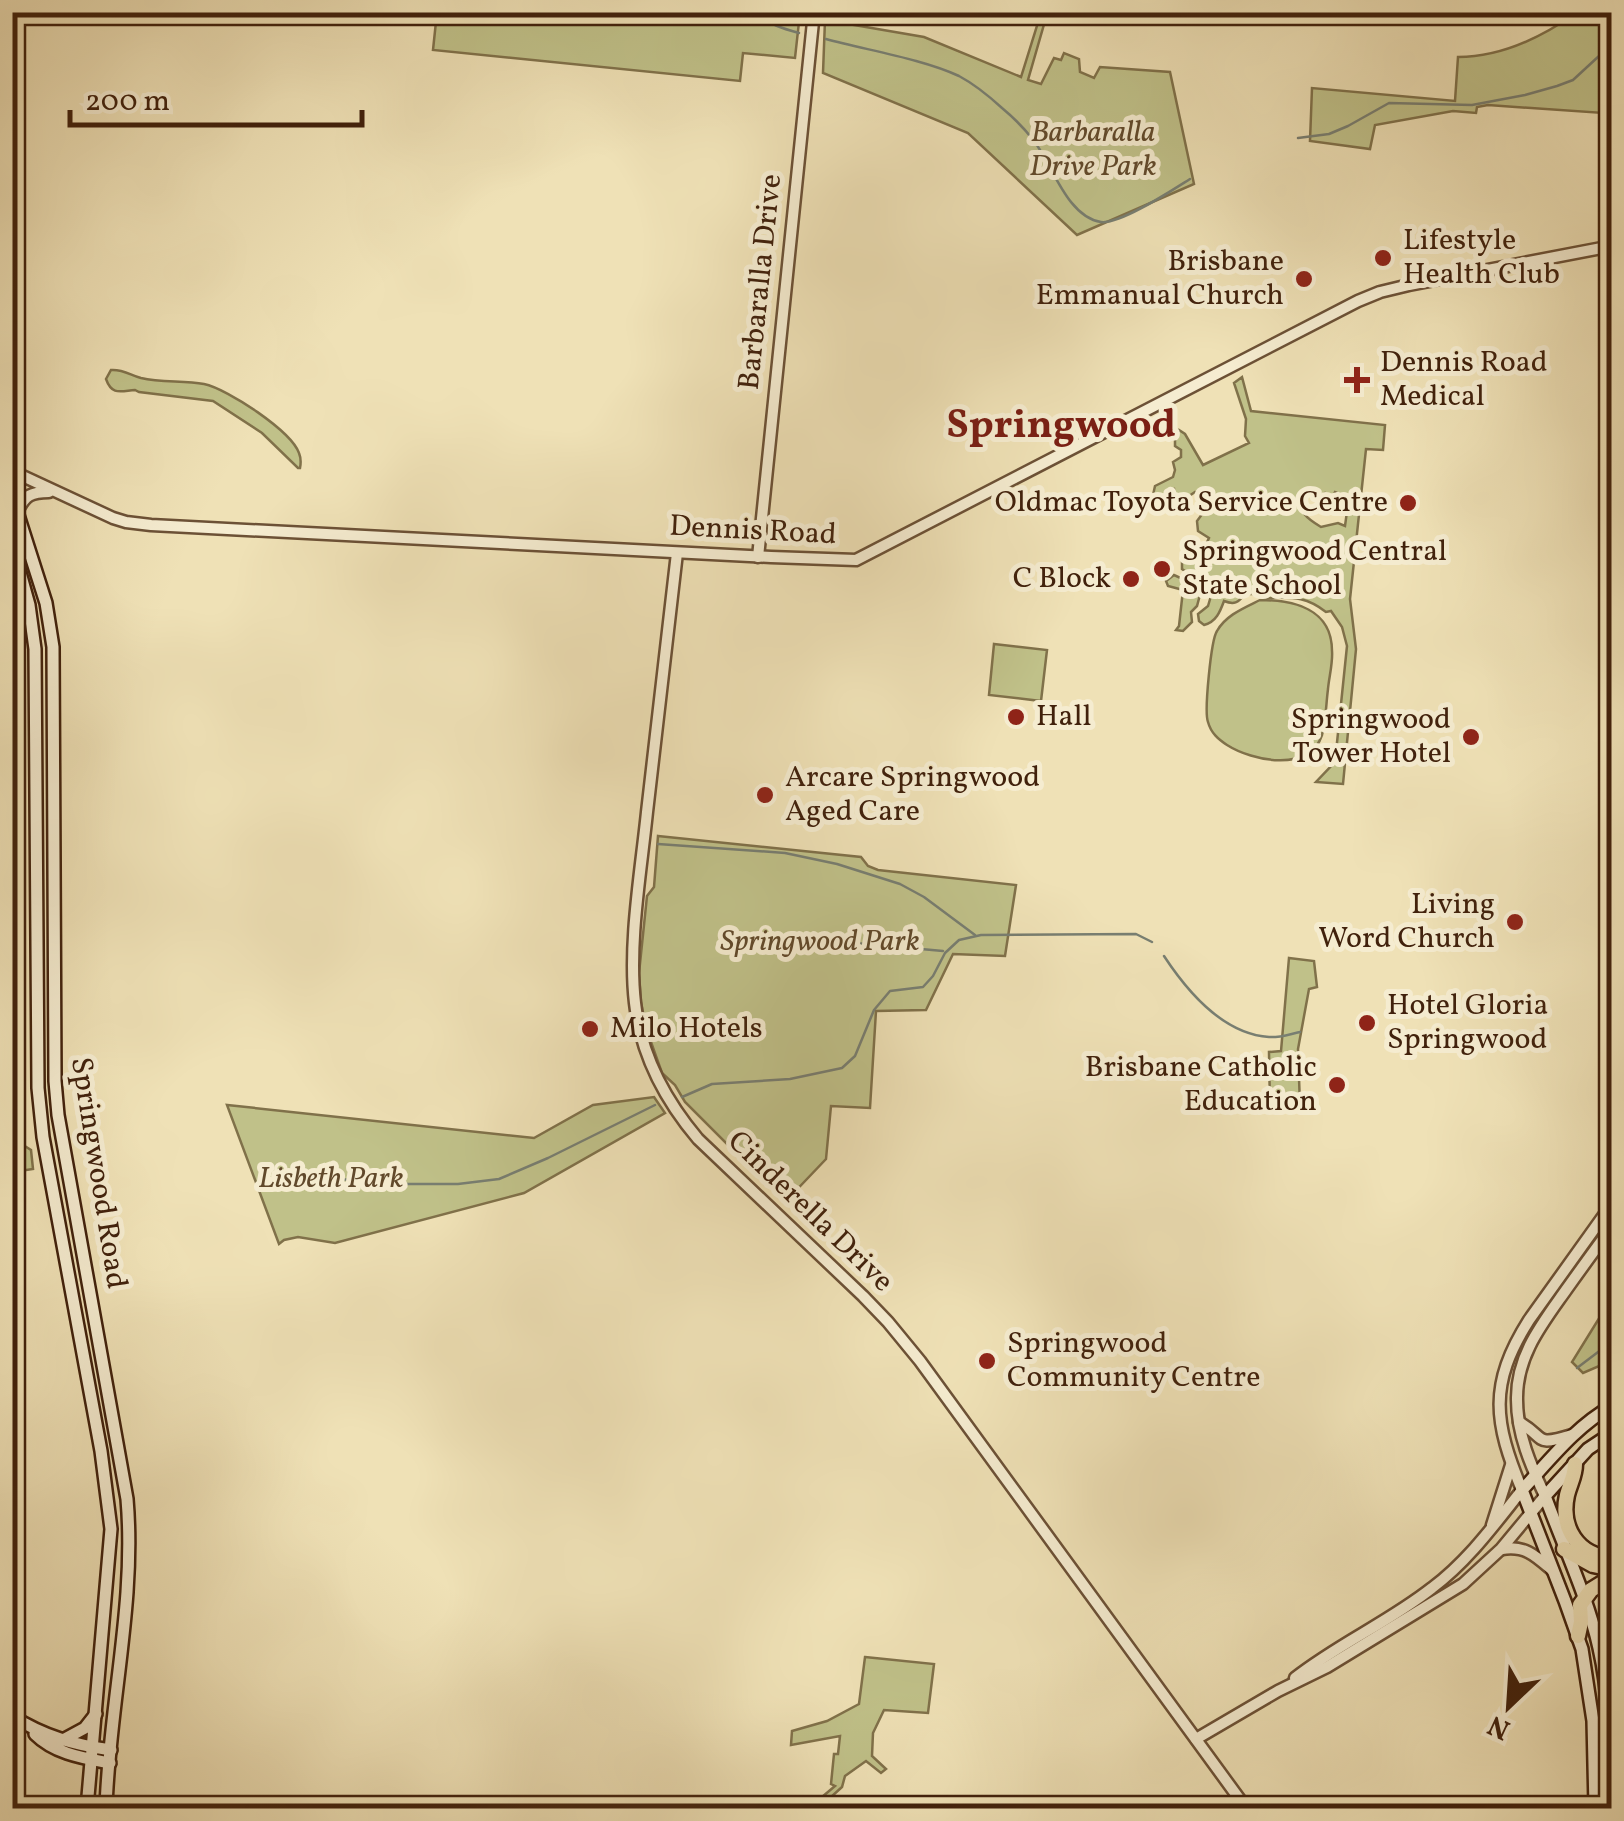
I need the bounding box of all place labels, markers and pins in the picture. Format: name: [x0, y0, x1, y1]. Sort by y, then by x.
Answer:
place label: Lifestyle Health Club: [1403, 220, 1560, 296]
place label: Brisbane Emmanual Church: [1036, 241, 1284, 317]
marker: Lifestyle Health Club: [1372, 247, 1394, 269]
marker: Brisbane Emmanual Church: [1293, 268, 1315, 290]
place label: Dennis Road Medical: [1380, 342, 1548, 418]
marker: Dennis Road Medical: [1344, 367, 1370, 393]
place label: Oldmac Toyota Service Centre: [995, 482, 1388, 524]
marker: Oldmac Toyota Service Centre: [1397, 492, 1419, 514]
place label: Springwood Central State School: [1182, 531, 1447, 607]
place label: C Block: [1013, 558, 1111, 600]
marker: Springwood Central State School: [1151, 558, 1173, 580]
marker: C Block: [1120, 568, 1142, 590]
place label: Hall: [1036, 696, 1091, 738]
place label: Springwood Tower Hotel: [1291, 699, 1451, 775]
marker: Hall: [1005, 706, 1027, 728]
marker: Springwood Tower Hotel: [1460, 726, 1482, 748]
place label: Arcare Springwood Aged Care: [785, 757, 1040, 833]
marker: Arcare Springwood Aged Care: [754, 784, 776, 806]
place label: Living Word Church: [1318, 884, 1495, 960]
marker: Living Word Church: [1504, 911, 1526, 933]
place label: Hotel Gloria Springwood: [1387, 985, 1548, 1061]
place label: Milo Hotels: [610, 1008, 763, 1050]
marker: Hotel Gloria Springwood: [1356, 1012, 1378, 1034]
marker: Milo Hotels: [579, 1018, 601, 1040]
place label: Brisbane Catholic Education: [1085, 1047, 1317, 1123]
marker: Brisbane Catholic Education: [1326, 1074, 1348, 1096]
place label: Springwood Community Centre: [1007, 1323, 1260, 1399]
marker: Springwood Community Centre: [976, 1350, 998, 1372]

